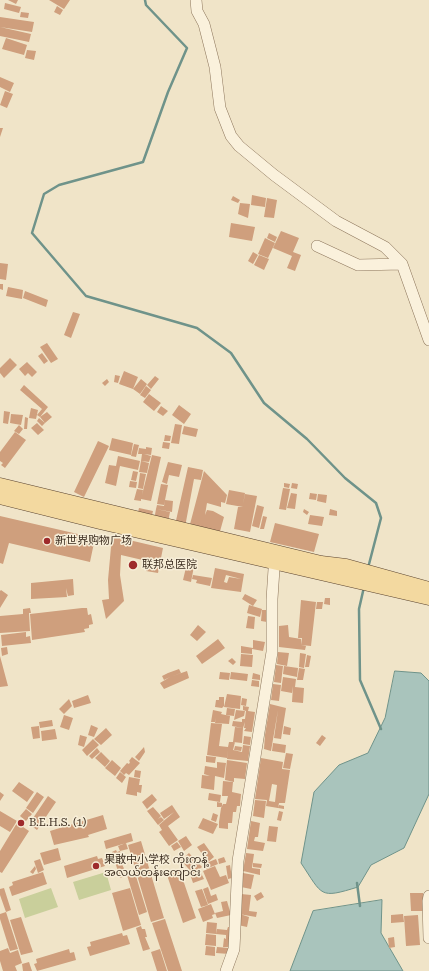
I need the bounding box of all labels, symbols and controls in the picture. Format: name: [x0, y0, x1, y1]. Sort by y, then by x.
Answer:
place label: 新世界购物广场: [55, 534, 132, 548]
marker: 新世界购物广场: [42, 536, 52, 546]
place label: 联邦总医院: [142, 558, 197, 572]
marker: 联邦总医院: [127, 559, 139, 571]
place label: B.E.H.S. (1): [29, 816, 86, 830]
marker: B.E.H.S. (1): [16, 818, 26, 828]
place label: 果敢中小学校 ကိုးကန့် အလယ်တန်းကျောင်း: [104, 853, 208, 879]
marker: 果敢中小学校 ကိုးကန့် အလယ်တန်းကျောင်း: [91, 861, 101, 871]

